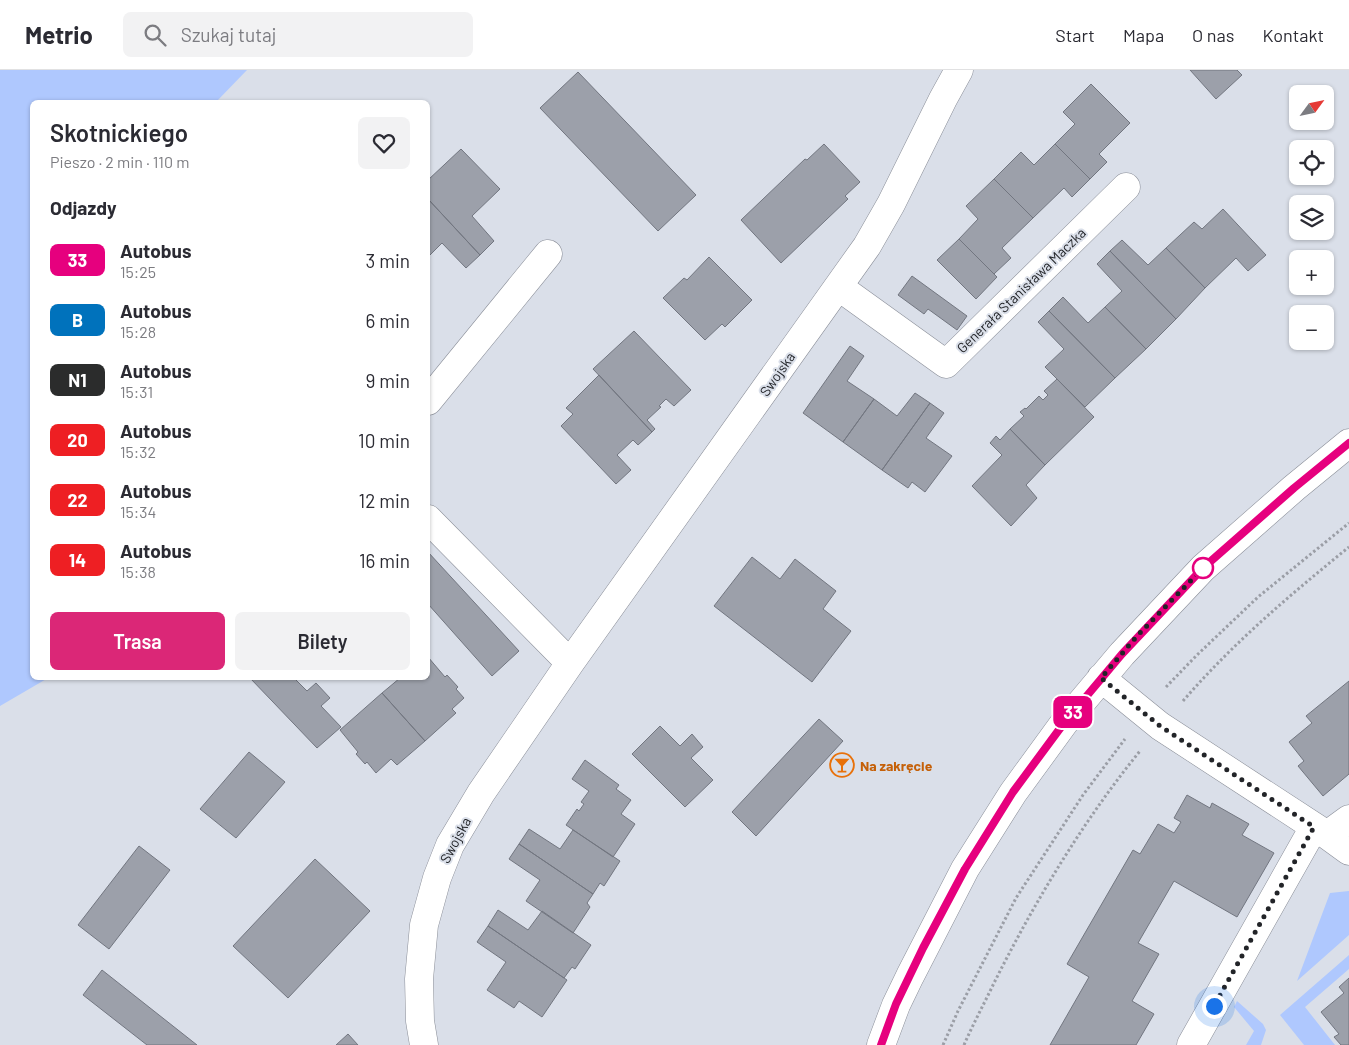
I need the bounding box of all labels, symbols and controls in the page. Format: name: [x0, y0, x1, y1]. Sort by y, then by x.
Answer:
search box: [123, 12, 473, 57]
text: Metrio: [25, 20, 93, 49]
icon: search: [141, 21, 169, 49]
text: Szukaj tutaj: [181, 23, 276, 46]
text: Start: [1055, 24, 1095, 46]
text: Mapa: [1123, 24, 1164, 46]
text: O nas: [1192, 24, 1234, 46]
text: Kontakt: [1262, 24, 1324, 46]
north arrow: [1289, 85, 1334, 130]
map controls: [1289, 85, 1334, 350]
button: heart: [358, 117, 410, 169]
text: Skotnickiego: [50, 118, 188, 147]
button: locate: [1289, 140, 1334, 185]
text: Pieszo · 2 min · 110 m: [50, 152, 189, 171]
button: layers: [1289, 195, 1334, 240]
text: Odjazdy: [50, 196, 116, 219]
street label: Generała Stanisława Maczka: [953, 224, 1089, 356]
text: Autobus: [120, 239, 191, 262]
text: 33: [68, 249, 87, 271]
text: 3 min: [366, 249, 410, 272]
button: +: [1289, 250, 1334, 295]
text: 15:25: [120, 262, 156, 281]
text: Autobus: [120, 299, 191, 322]
button: −: [1289, 305, 1334, 350]
text: B: [72, 309, 83, 331]
text: 6 min: [366, 309, 410, 332]
text: 15:28: [120, 322, 156, 341]
street label: Swojska: [756, 349, 798, 399]
text: Autobus: [120, 359, 191, 382]
text: N1: [68, 369, 87, 391]
text: 9 min: [366, 369, 410, 392]
text: 15:31: [120, 382, 153, 401]
text: Autobus: [120, 419, 191, 442]
text: 20: [67, 429, 88, 451]
text: 10 min: [358, 429, 410, 452]
text: 15:32: [120, 442, 156, 461]
text: Autobus: [120, 479, 191, 502]
text: 22: [67, 489, 88, 511]
text: 12 min: [359, 489, 410, 512]
text: 15:34: [120, 502, 156, 521]
text: Autobus: [120, 539, 191, 562]
text: 14: [69, 549, 86, 571]
text: 16 min: [359, 549, 410, 572]
unlabelled marker: [1192, 557, 1214, 579]
text: 15:38: [120, 562, 156, 581]
button: Trasa: [50, 612, 225, 670]
button: Bilety: [235, 612, 410, 670]
line badge: 33: [1050, 696, 1096, 728]
text: 33: [1063, 701, 1083, 723]
bar icon: Na zakręcie: [829, 752, 855, 778]
place label: Na zakręcie: [860, 757, 933, 774]
street label: Swojska: [436, 814, 474, 866]
your location: [1202, 994, 1227, 1019]

